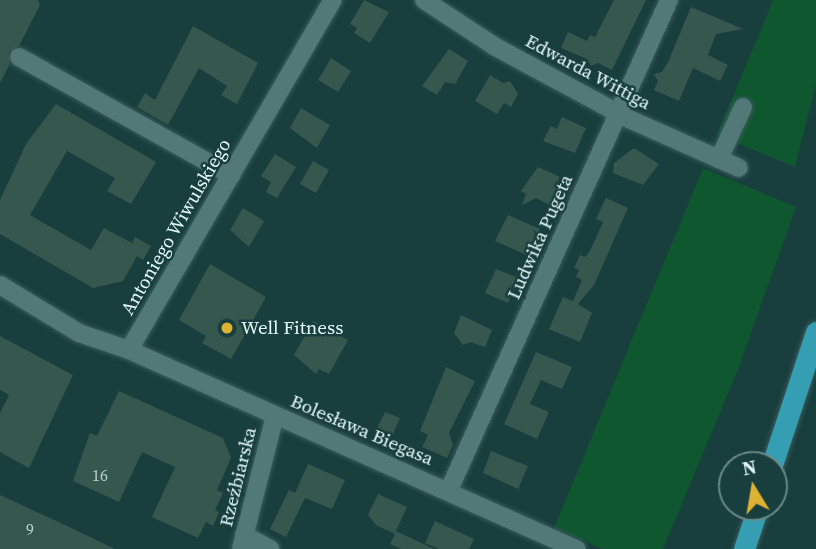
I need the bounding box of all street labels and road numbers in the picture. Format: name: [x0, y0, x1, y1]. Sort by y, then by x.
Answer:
street label: Edwarda Wittiga: [521, 29, 655, 115]
street label: Antoniego Wiwulskiego: [116, 135, 236, 319]
street label: Ludwika Pugeta: [502, 171, 578, 303]
street label: Bolesława Biegasa: [287, 390, 437, 470]
street label: Rzeźbiarska: [215, 425, 261, 529]

